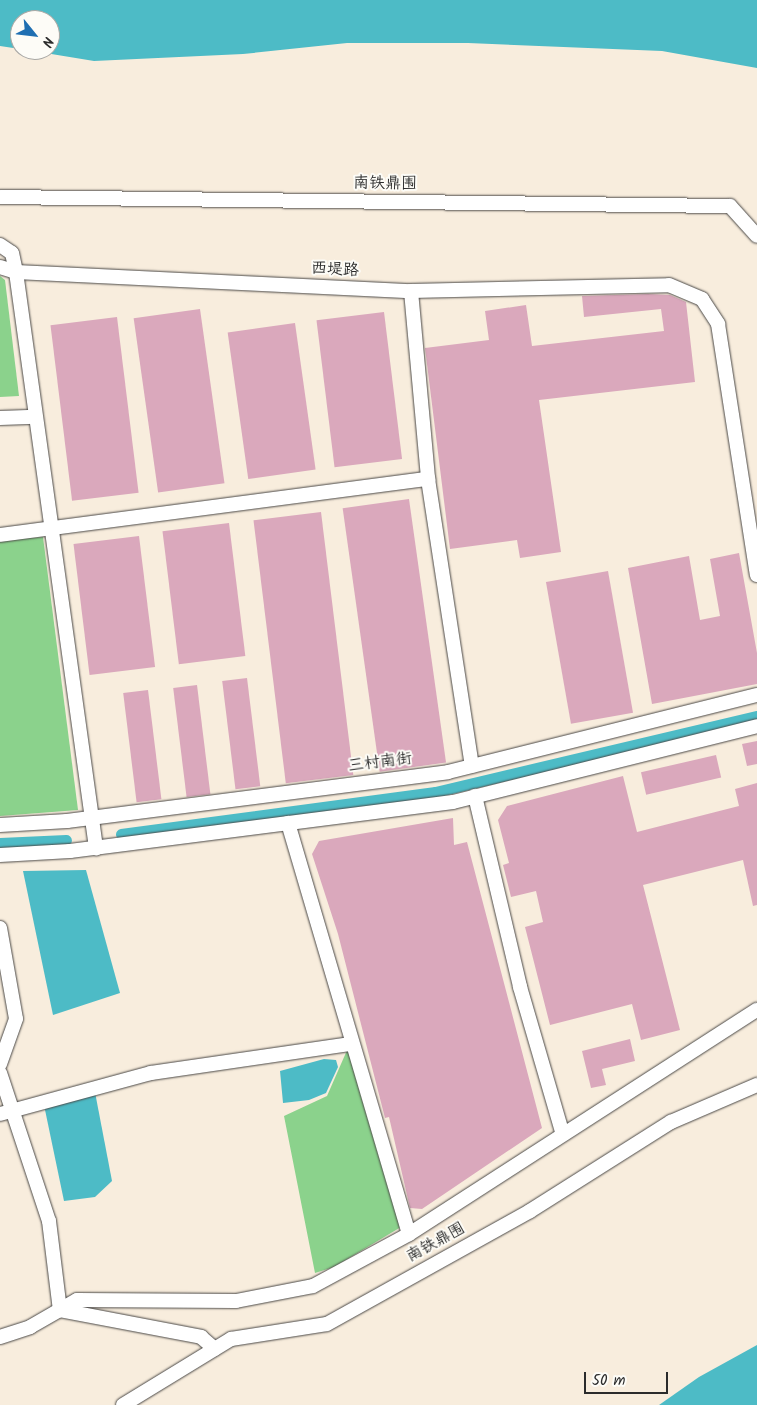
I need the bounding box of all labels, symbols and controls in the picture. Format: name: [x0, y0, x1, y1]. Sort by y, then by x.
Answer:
north arrow: [10, 10, 60, 60]
text: N: [35, 33, 59, 51]
street label: 南铁鼎围: [353, 174, 417, 194]
street label: 西堤路: [311, 259, 359, 281]
street label: 三村南街: [347, 750, 413, 776]
street label: 南铁鼎围: [403, 1219, 469, 1267]
scale bar: [587, 1362, 671, 1394]
text: 50 m: [592, 1369, 626, 1393]

